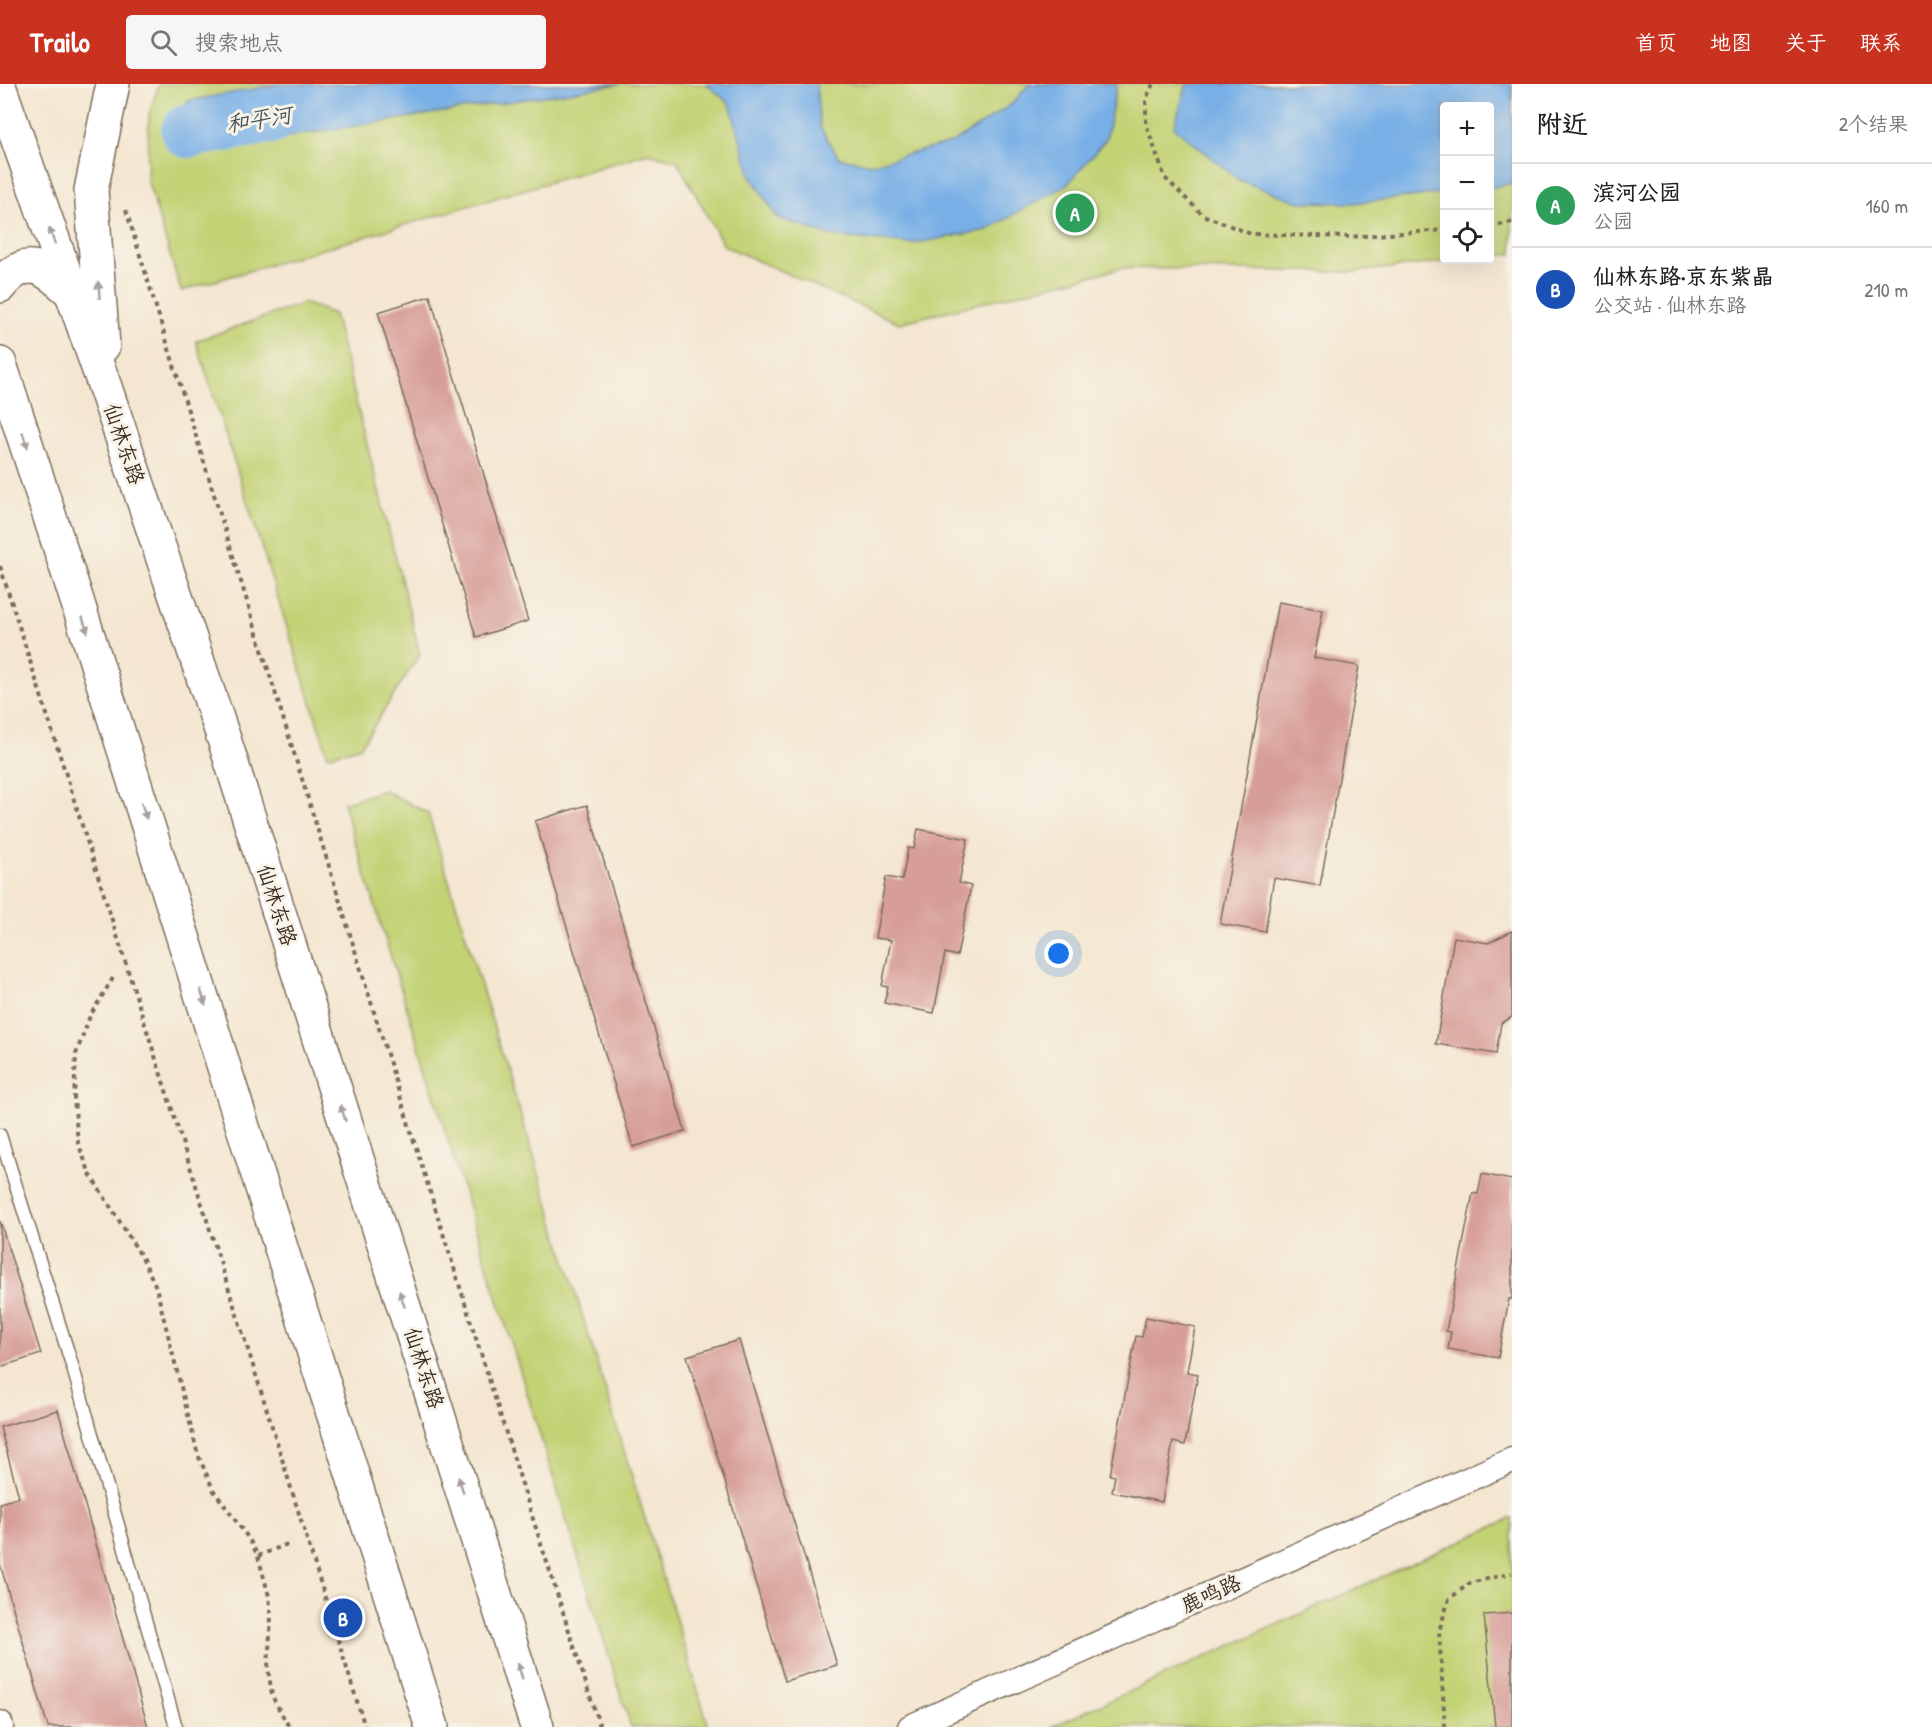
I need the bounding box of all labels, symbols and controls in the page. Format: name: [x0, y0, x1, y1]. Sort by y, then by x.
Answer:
search box: [126, 15, 546, 69]
text: Trailo: [30, 23, 90, 61]
icon: search: [147, 26, 180, 59]
text: 搜索地点: [195, 27, 283, 57]
text: 首页: [1635, 28, 1677, 57]
text: 地图: [1710, 28, 1752, 57]
text: 关于: [1785, 28, 1827, 57]
text: 联系: [1860, 28, 1902, 57]
water label: 和平河: [224, 99, 297, 139]
map controls: [1440, 102, 1494, 264]
button: +: [1440, 102, 1494, 156]
text: 附近: [1536, 106, 1588, 141]
text: 2个结果: [1839, 110, 1908, 137]
button: −: [1440, 156, 1494, 210]
text: 滨河公园: [1593, 177, 1681, 207]
pin: A: [1056, 190, 1094, 236]
text: A: [1551, 192, 1560, 219]
text: 160 m: [1866, 192, 1908, 219]
text: 公园: [1593, 207, 1633, 234]
button: locate: [1440, 210, 1494, 264]
one-way arrow: [47, 226, 57, 244]
text: 仙林东路·京东紫晶: [1593, 261, 1773, 291]
text: B: [1550, 276, 1561, 303]
text: 210 m: [1864, 276, 1908, 303]
one-way arrow: [94, 280, 103, 299]
text: 公交站 · 仙林东路: [1593, 291, 1746, 318]
street label: 仙林东路: [97, 399, 152, 488]
one-way arrow: [21, 431, 30, 449]
one-way arrow: [81, 616, 90, 634]
one-way arrow: [140, 802, 149, 820]
street label: 仙林东路: [251, 860, 304, 949]
your location: [1044, 939, 1073, 968]
one-way arrow: [199, 988, 208, 1006]
one-way arrow: [338, 1104, 347, 1122]
one-way arrow: [397, 1290, 406, 1308]
street label: 仙林东路: [398, 1323, 451, 1412]
one-way arrow: [456, 1476, 465, 1494]
street label: 鹿鸣路: [1176, 1567, 1245, 1620]
pin: B: [324, 1596, 362, 1640]
one-way arrow: [515, 1662, 524, 1680]

